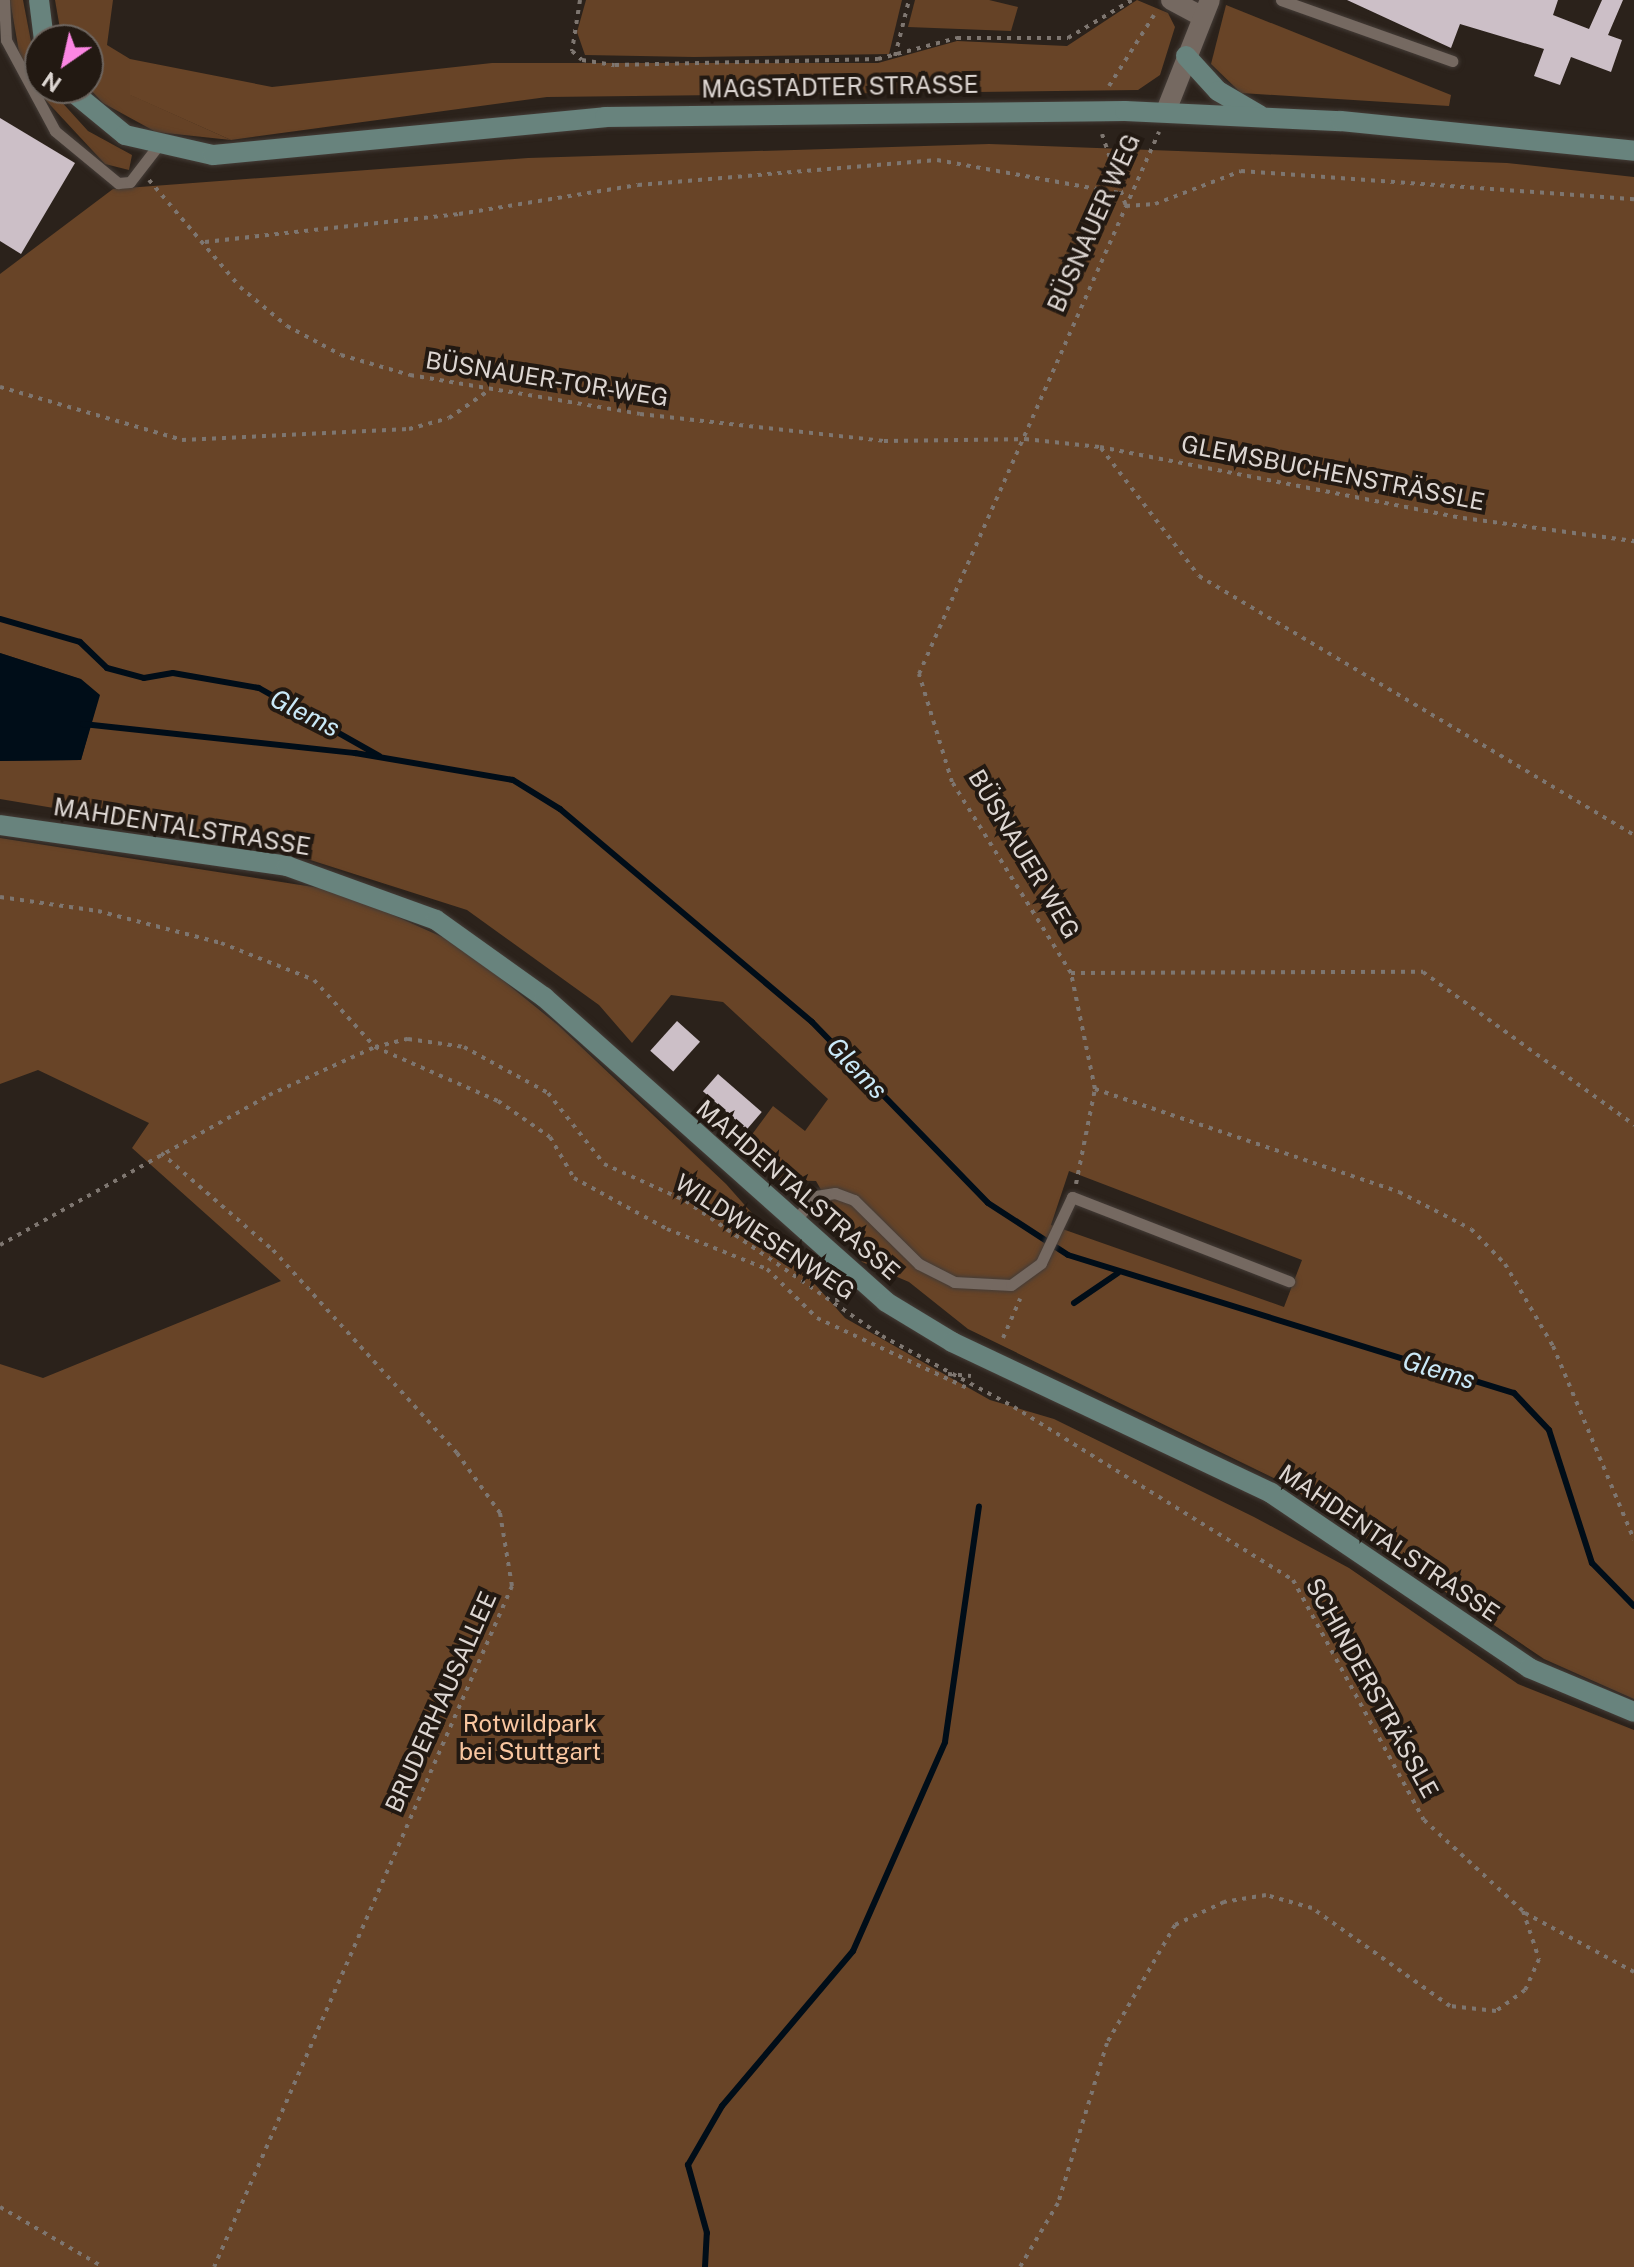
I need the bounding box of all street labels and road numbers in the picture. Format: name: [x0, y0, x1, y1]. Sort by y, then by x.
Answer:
street label: MAGSTADTER STRASSE: [701, 70, 979, 104]
street label: BÜSNAUER WEG: [1042, 129, 1146, 317]
street label: BÜSNAUER-TOR-WEG: [423, 346, 671, 412]
street label: GLEMSBUCHENSTRÄSSLE: [1179, 429, 1487, 517]
street label: BÜSNAUER WEG: [962, 764, 1086, 944]
street label: MAHDENTALSTRASSE: [51, 792, 313, 862]
street label: MAHDENTALSTRASSE: [690, 1094, 906, 1286]
street label: WILDWIESENWEG: [670, 1168, 860, 1306]
street label: MAHDENTALSTRASSE: [1273, 1458, 1505, 1628]
street label: SCHINDERSTRÄSSLE: [1300, 1573, 1444, 1803]
street label: BRUDERHAUSALLEE: [379, 1587, 503, 1817]

